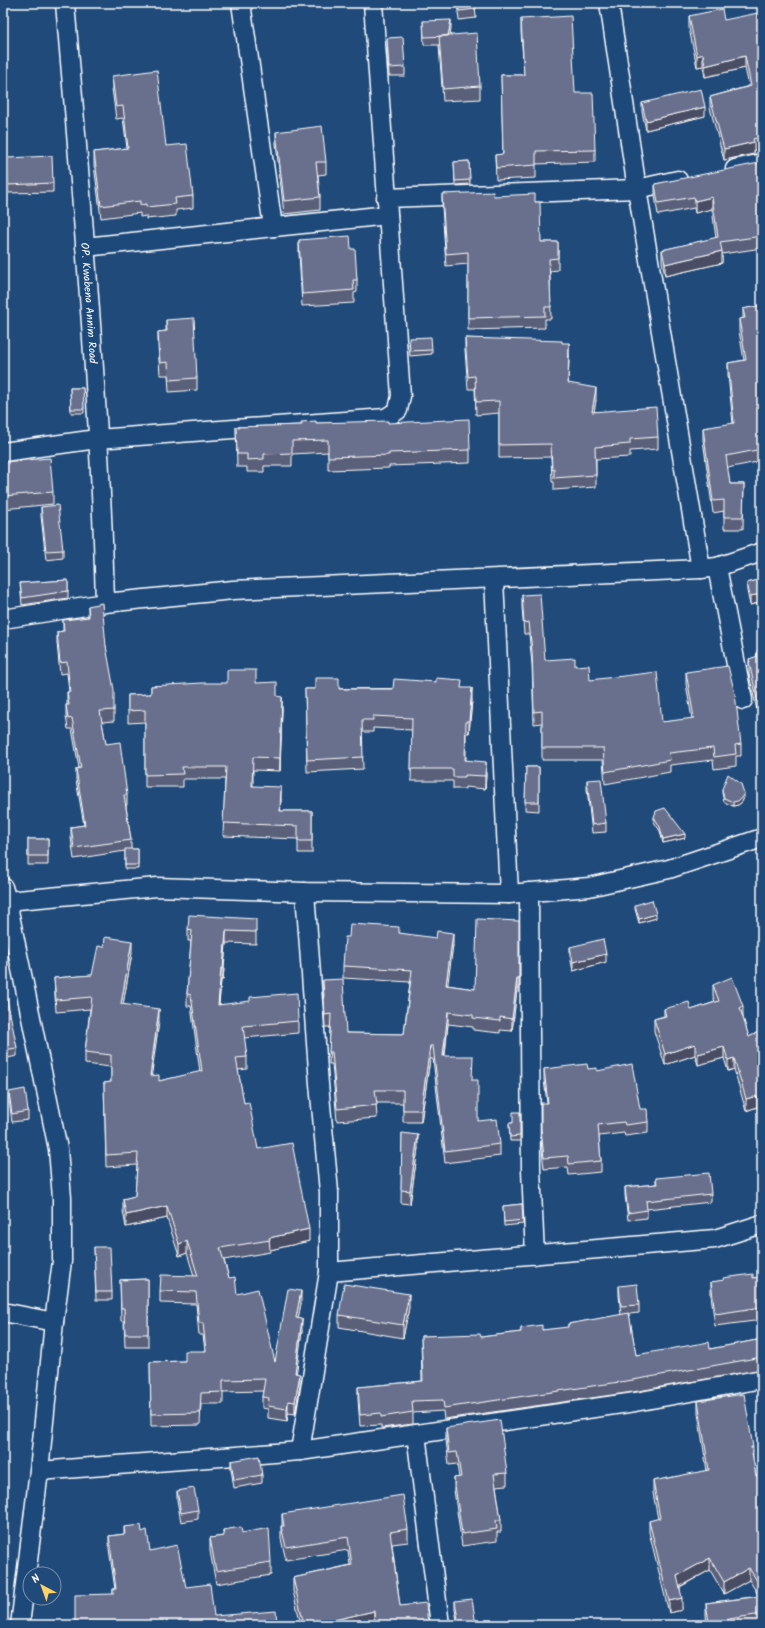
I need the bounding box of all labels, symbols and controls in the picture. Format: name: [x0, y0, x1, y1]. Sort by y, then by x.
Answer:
street label: OP. Kwabena Annim Road: [75, 242, 102, 365]
north arrow: [22, 1566, 62, 1606]
text: N: [28, 1570, 45, 1588]

